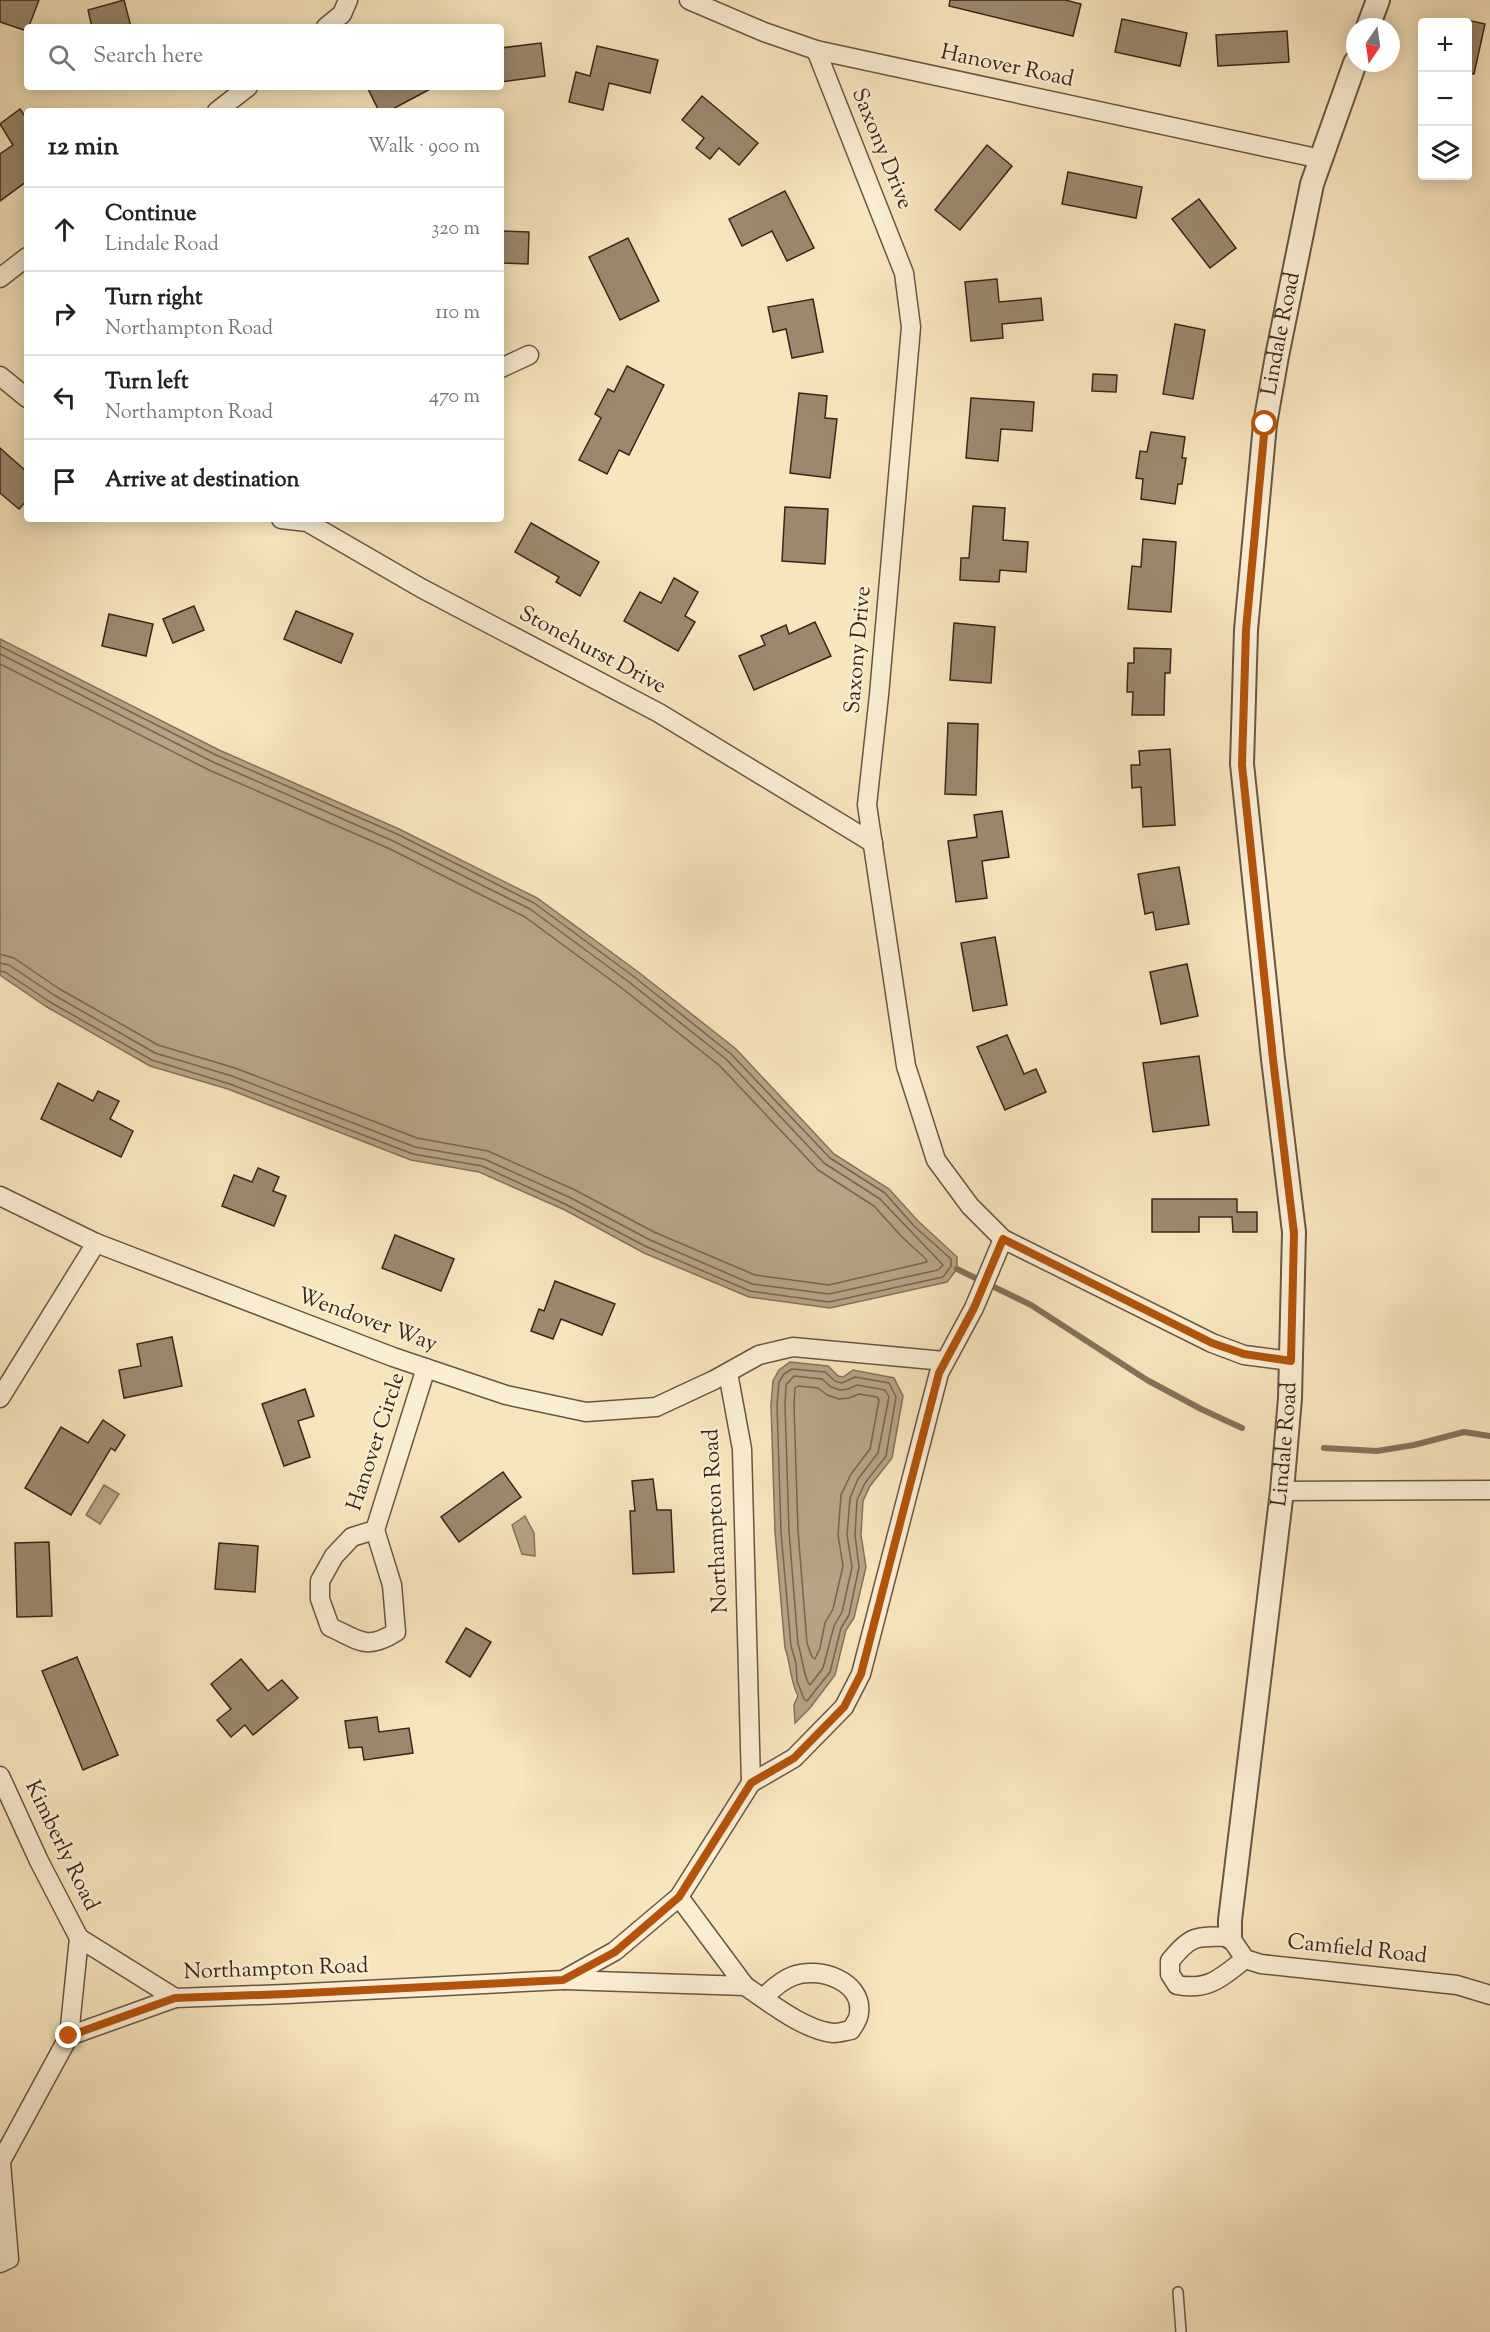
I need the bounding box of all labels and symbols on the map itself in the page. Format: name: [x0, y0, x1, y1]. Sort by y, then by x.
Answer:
north arrow: [1346, 18, 1400, 72]
street label: Hanover Road: [938, 37, 1076, 97]
street label: Saxony Drive: [842, 84, 920, 214]
street label: Lindale Road: [1254, 269, 1310, 398]
route start: [1251, 410, 1277, 436]
street label: Saxony Drive: [837, 585, 881, 715]
street label: Stonehurst Drive: [513, 599, 671, 703]
street label: Wendover Way: [292, 1281, 442, 1361]
street label: Hanover Circle: [340, 1369, 414, 1515]
street label: Lindale Road: [1264, 1381, 1306, 1509]
street label: Northampton Road: [696, 1428, 738, 1614]
street label: Kimberly Road: [16, 1775, 106, 1917]
street label: Camfield Road: [1286, 1927, 1428, 1973]
street label: Northampton Road: [183, 1951, 369, 1989]
route end: [55, 2022, 81, 2048]

